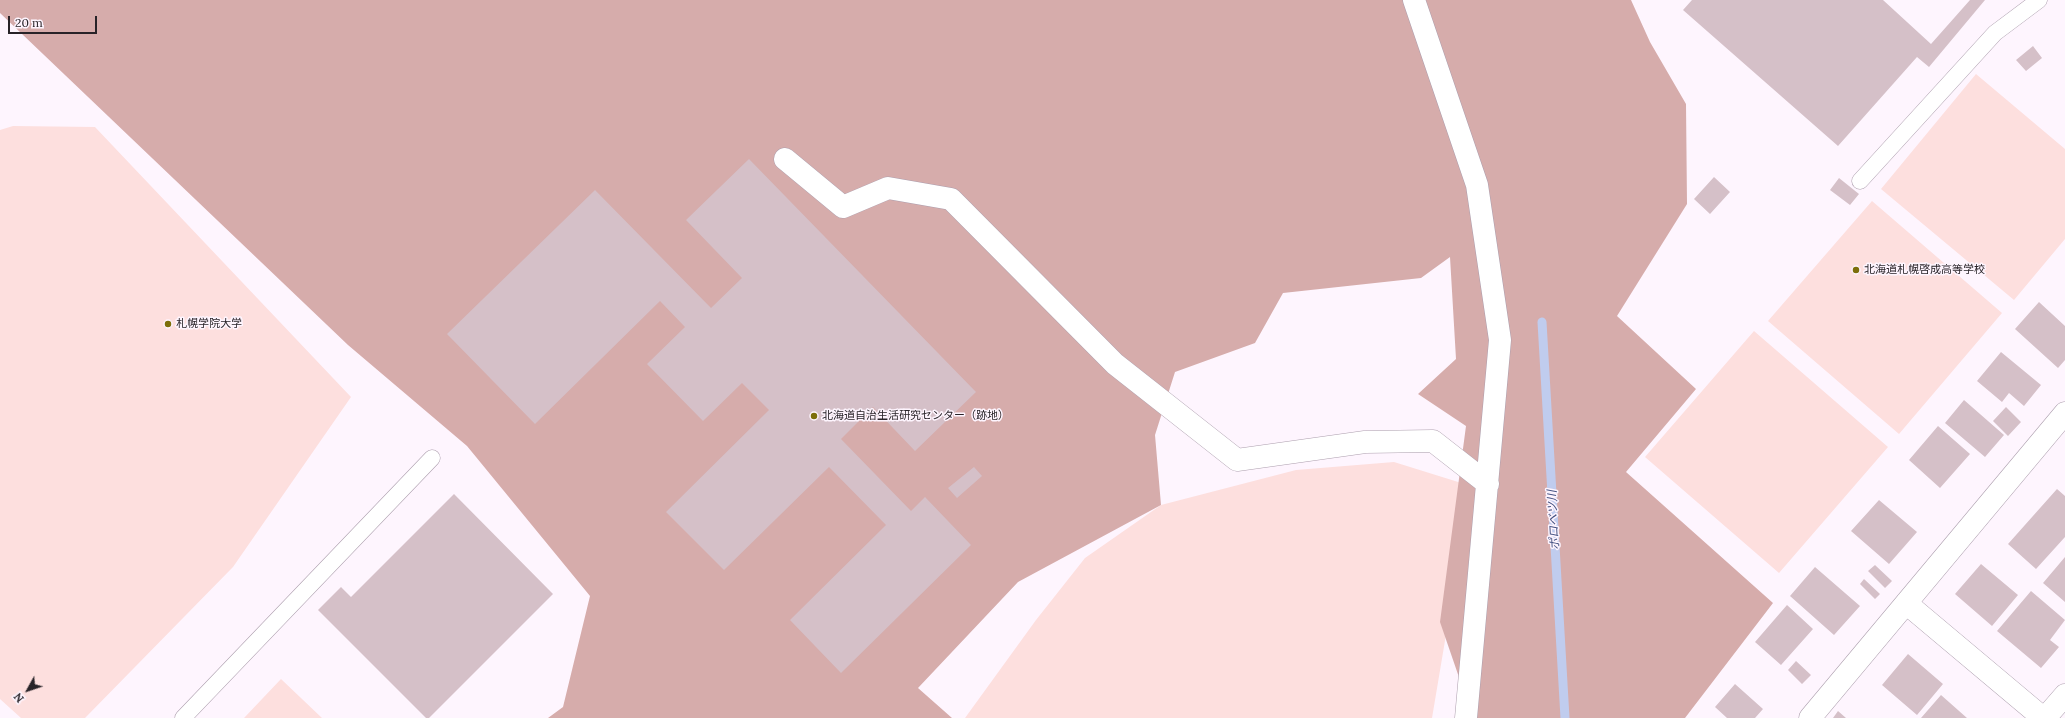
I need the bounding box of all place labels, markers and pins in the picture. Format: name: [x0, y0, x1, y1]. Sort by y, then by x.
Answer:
place label: 北海道札幌啓成高等学校: [1864, 263, 1985, 277]
marker: 北海道札幌啓成高等学校: [1851, 265, 1861, 275]
place label: 札幌学院大学: [176, 317, 242, 331]
marker: 札幌学院大学: [163, 319, 173, 329]
place label: 北海道自治生活研究センター（跡地）: [822, 409, 1009, 423]
marker: 北海道自治生活研究センター（跡地）: [809, 411, 819, 421]

